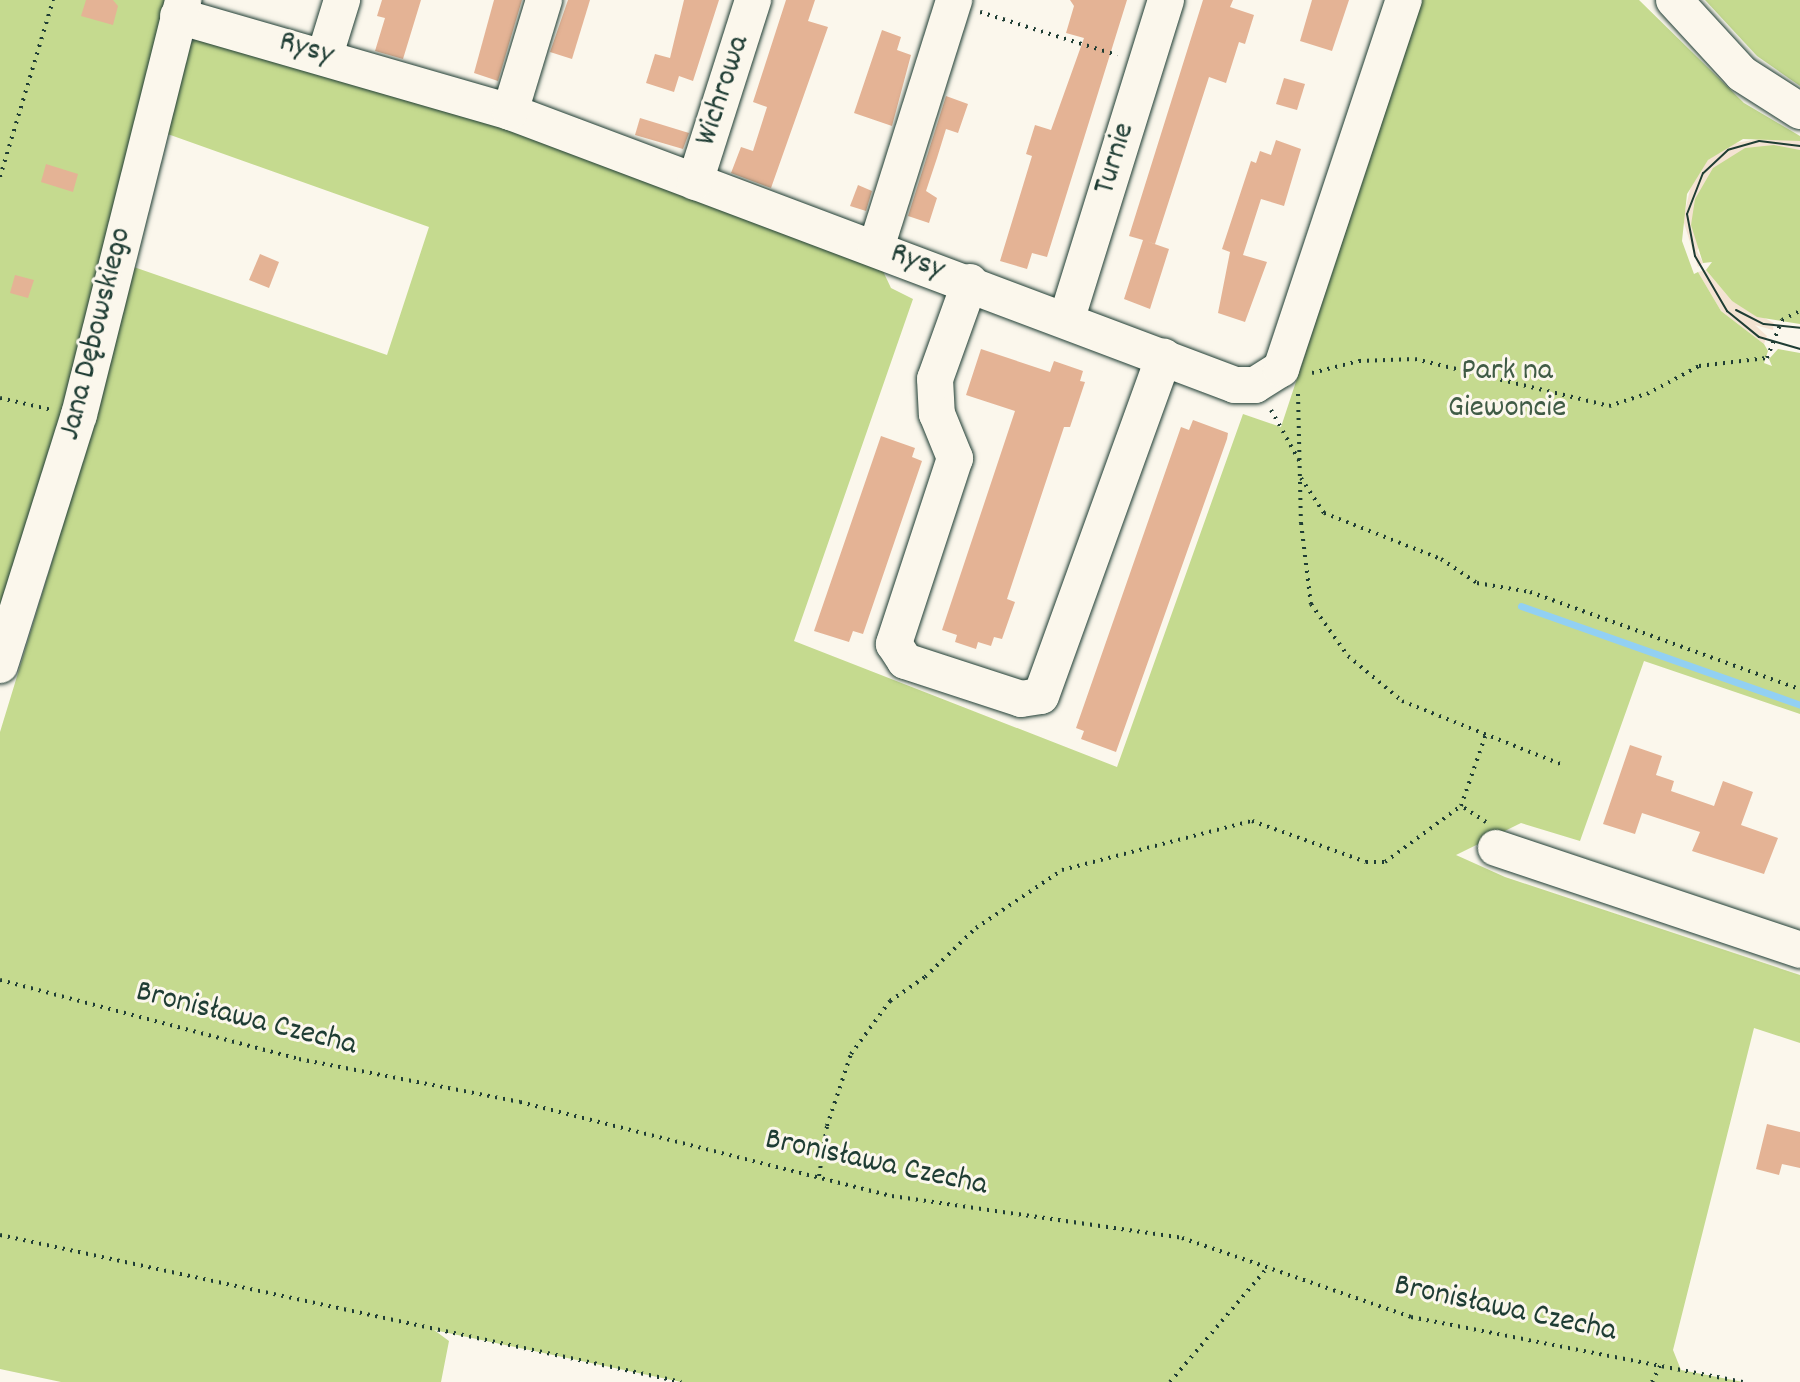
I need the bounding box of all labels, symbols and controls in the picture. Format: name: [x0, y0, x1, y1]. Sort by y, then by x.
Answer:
street label: Rysy: [274, 24, 338, 76]
street label: Wichrowa: [688, 31, 760, 151]
street label: Turnie: [1087, 118, 1145, 200]
street label: Jana Dębowskiego: [52, 224, 142, 444]
street label: Rysy: [885, 236, 949, 290]
park label: Park na Giewoncie: [1448, 354, 1566, 429]
street label: Bronisława Czecha: [132, 974, 360, 1066]
street label: Bronisława Czecha: [761, 1122, 991, 1206]
street label: Bronisława Czecha: [1390, 1268, 1620, 1352]

